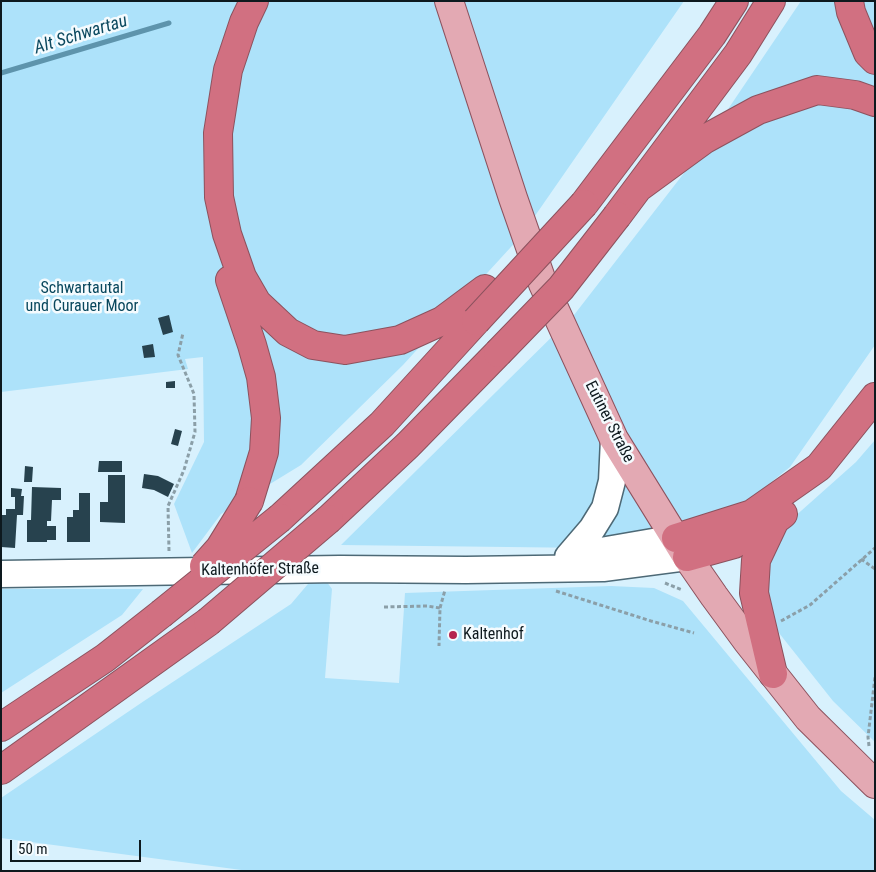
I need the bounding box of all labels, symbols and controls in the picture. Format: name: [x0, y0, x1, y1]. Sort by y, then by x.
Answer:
water label: Alt Schwartau: [32, 11, 130, 59]
park label: Schwartautal und Curauer Moor: [26, 279, 138, 317]
street label: Eutiner Straße: [580, 378, 638, 466]
street label: Kaltenhöfer Straße: [201, 559, 319, 581]
place label: Kaltenhof: [463, 625, 524, 645]
marker: Kaltenhof: [447, 629, 459, 641]
scale bar: [12, 830, 144, 862]
text: 50 m: [18, 840, 48, 858]

